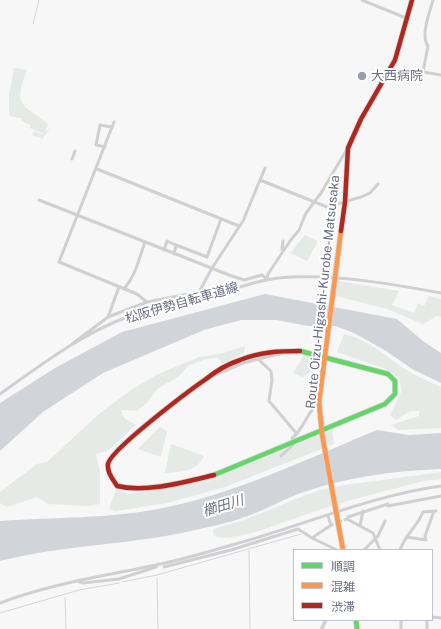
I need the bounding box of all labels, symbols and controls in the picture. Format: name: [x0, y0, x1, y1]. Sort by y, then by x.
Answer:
place label: 大西病院: [371, 68, 423, 84]
marker: 大西病院: [356, 70, 368, 82]
street label: Route Oizu-Higashi-Kurobe-Matsusaka: [303, 174, 343, 410]
street label: 松阪伊勢自転車道線: [124, 279, 240, 327]
water label: 櫛田川: [200, 492, 246, 520]
legend: [293, 549, 433, 621]
text: 順調: [331, 560, 355, 574]
text: 混雑: [331, 580, 355, 594]
text: 渋滞: [331, 600, 355, 614]

